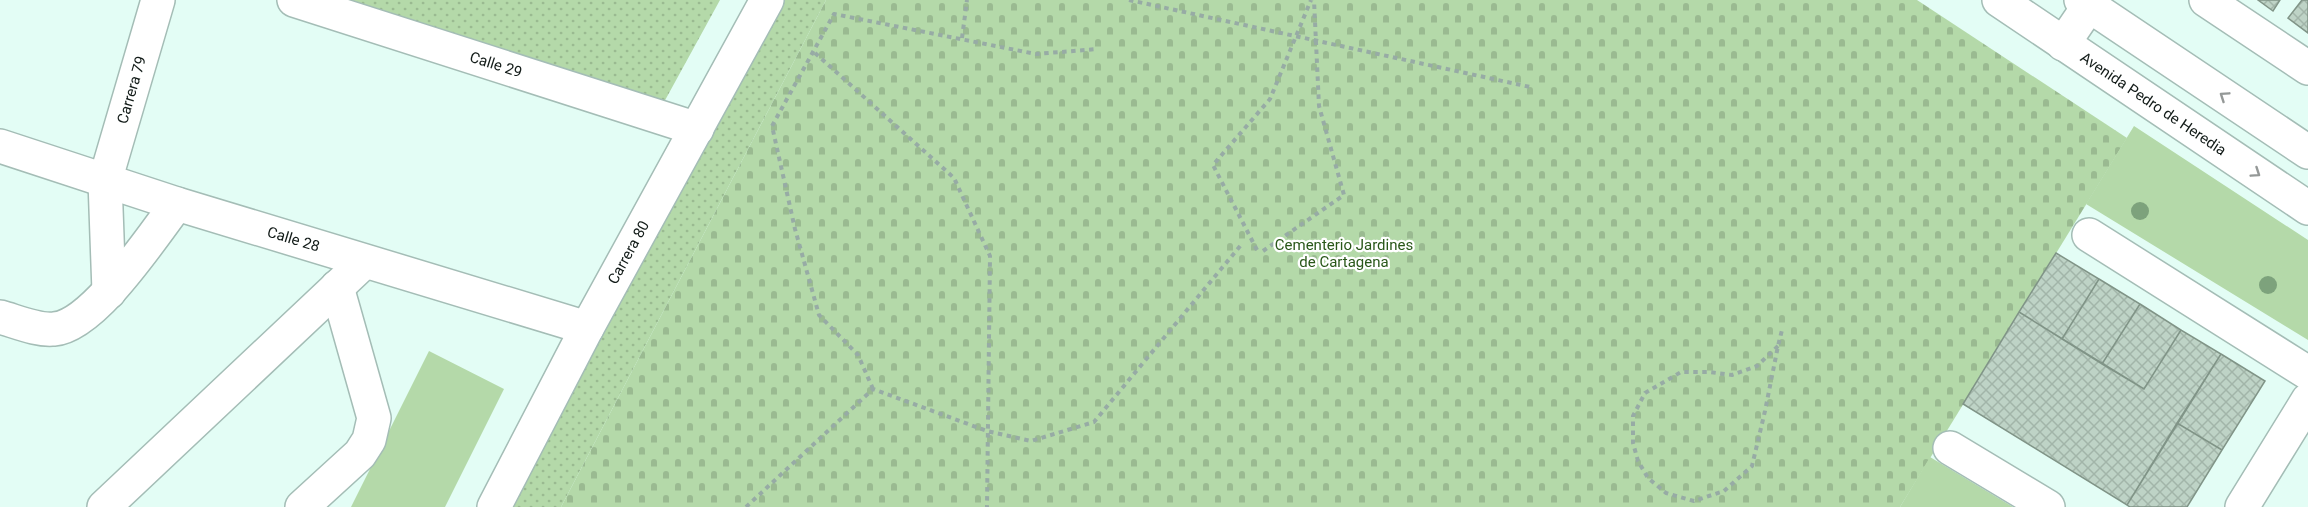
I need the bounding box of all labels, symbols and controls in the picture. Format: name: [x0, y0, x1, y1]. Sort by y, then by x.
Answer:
street label: Calle 29: [468, 48, 524, 81]
street label: Avenida Pedro de Heredia: [2077, 48, 2230, 159]
street label: Carrera 79: [113, 54, 150, 126]
one-way arrow: [2220, 92, 2231, 103]
one-way arrow: [2250, 166, 2261, 177]
street label: Carrera 80: [604, 218, 653, 287]
street label: Calle 28: [265, 223, 322, 256]
park label: Cementerio Jardines de Cartagena: [1275, 236, 1413, 271]

